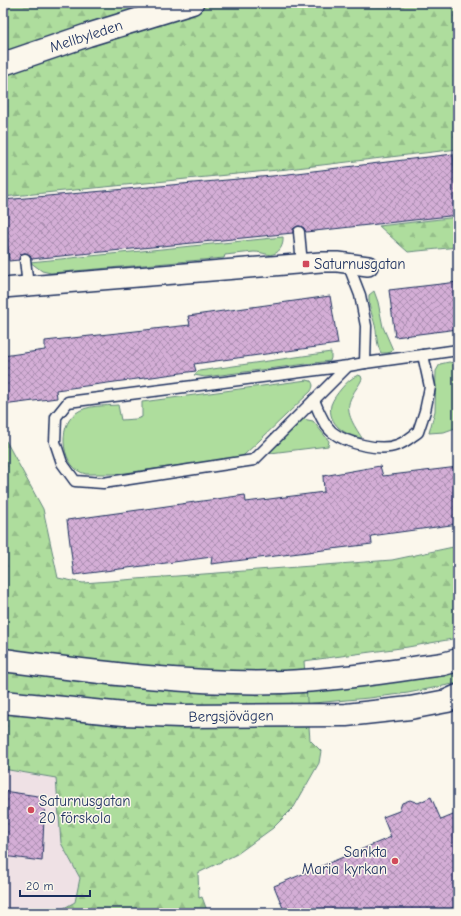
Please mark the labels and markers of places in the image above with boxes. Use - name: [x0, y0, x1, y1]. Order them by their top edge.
- place label: Saturnusgatan: [314, 255, 406, 273]
- marker: Saturnusgatan: [301, 259, 311, 269]
- place label: Saturnusgatan 20 förskola: [39, 792, 131, 827]
- marker: Saturnusgatan 20 förskola: [26, 805, 36, 815]
- place label: Sankta Maria kyrkan: [302, 843, 387, 878]
- marker: Sankta Maria kyrkan: [390, 856, 400, 866]

